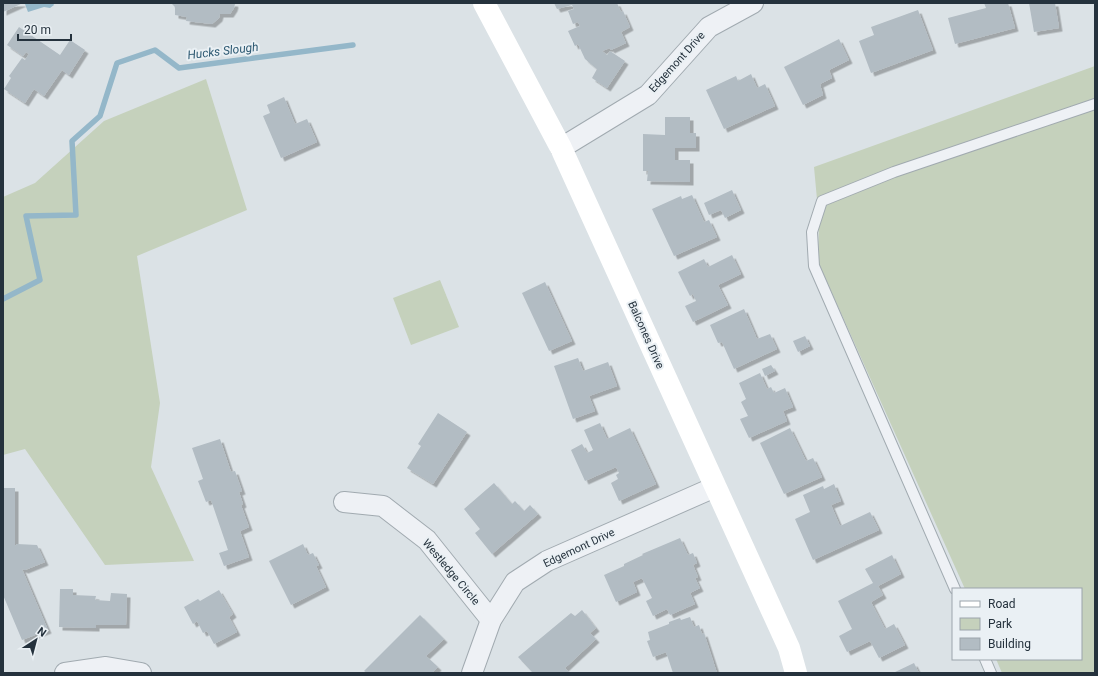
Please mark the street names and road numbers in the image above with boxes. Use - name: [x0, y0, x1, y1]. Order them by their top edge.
- street label: Edgemont Drive: [646, 29, 708, 95]
- street label: Balcones Drive: [625, 299, 667, 371]
- street label: Edgemont Drive: [541, 526, 617, 570]
- street label: Westledge Circle: [420, 536, 482, 608]

